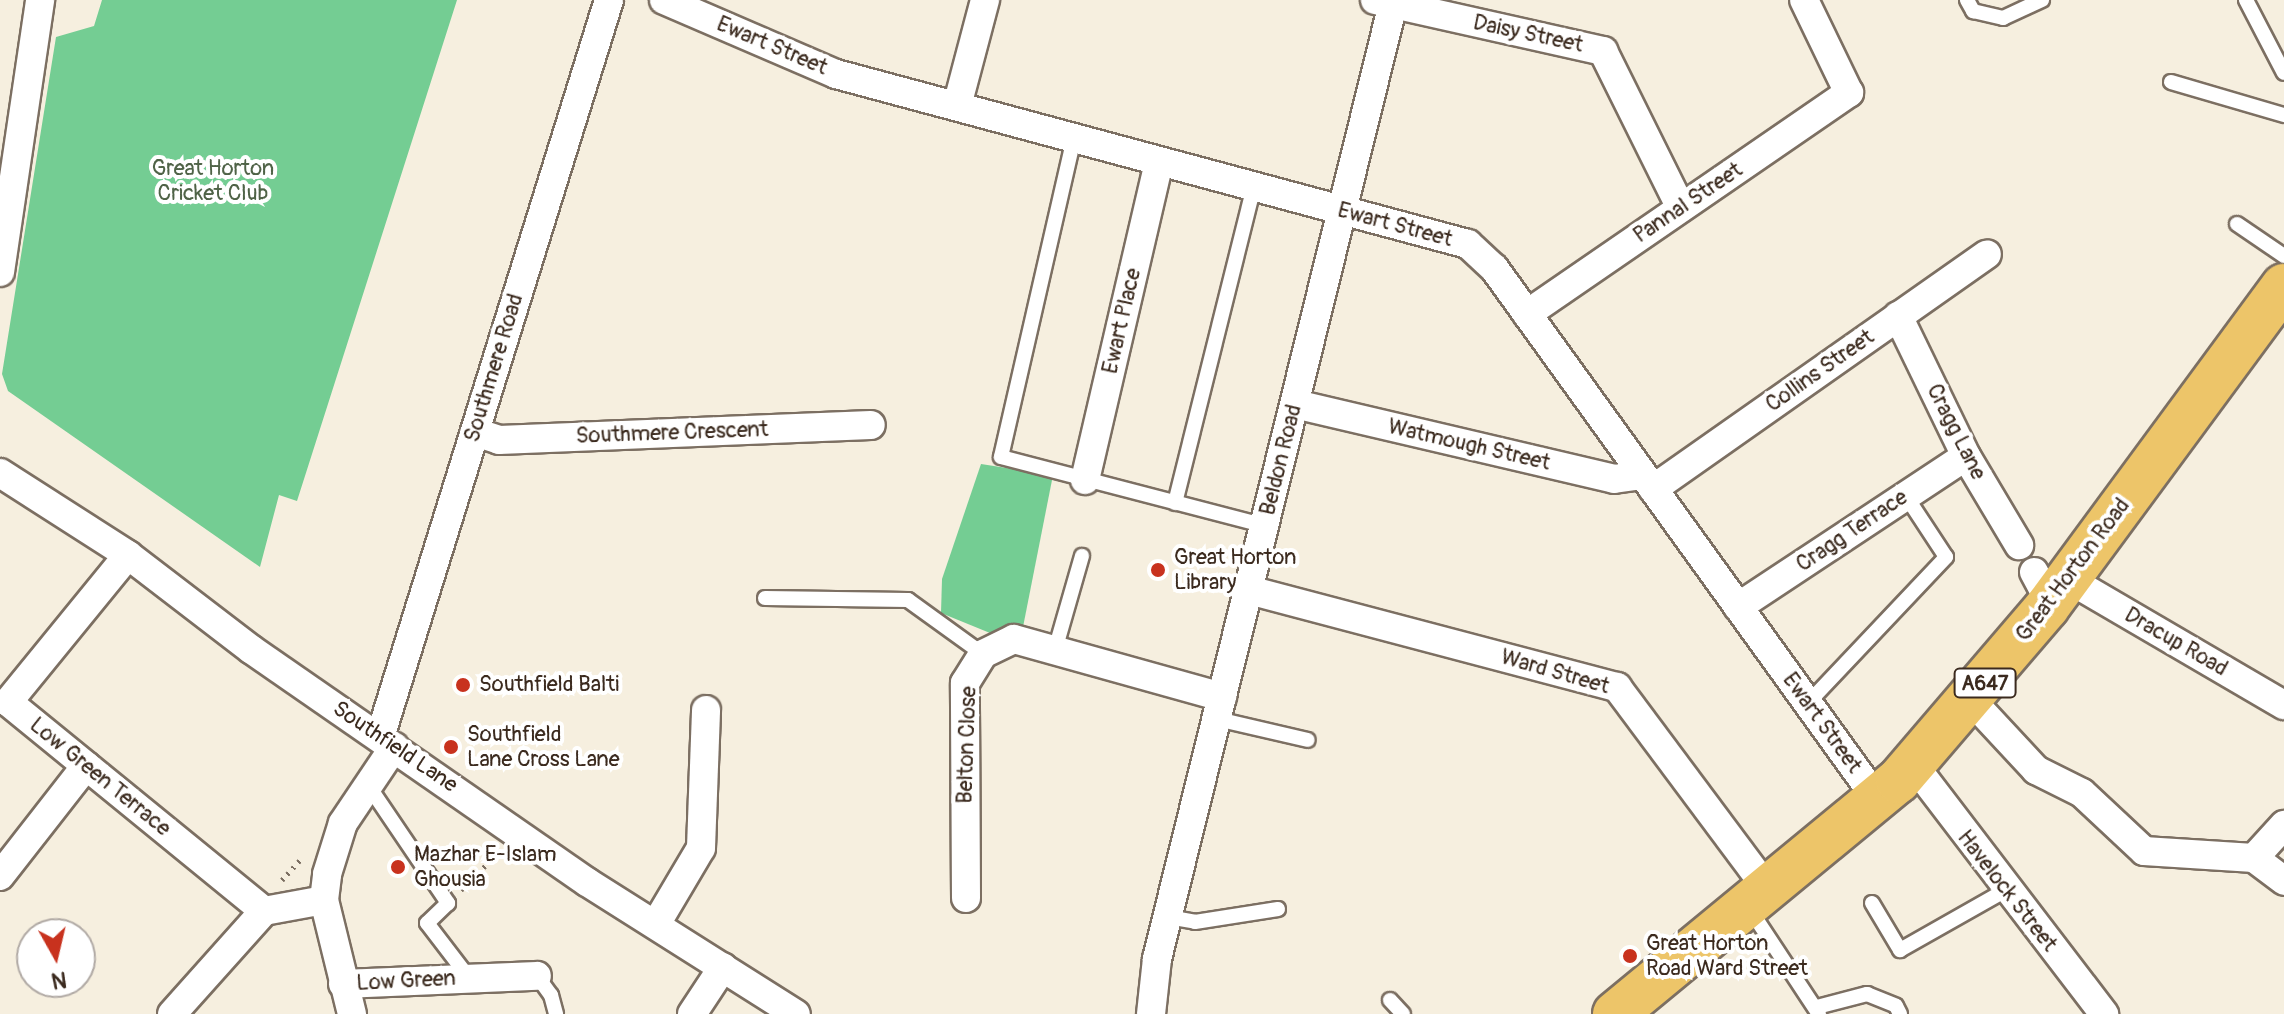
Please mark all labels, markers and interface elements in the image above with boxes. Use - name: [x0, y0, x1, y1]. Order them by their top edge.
- street label: Daisy Street: [1471, 9, 1585, 59]
- street label: Ewart Street: [713, 11, 831, 81]
- park label: Great Horton Cricket Club: [152, 155, 274, 206]
- street label: Pannal Street: [1629, 157, 1747, 249]
- street label: Ewart Street: [1335, 197, 1455, 253]
- street label: Ewart Place: [1097, 266, 1147, 376]
- street label: Southmere Road: [459, 291, 529, 445]
- street label: Collins Street: [1761, 324, 1879, 418]
- street label: Cragg Lane: [1921, 380, 1991, 484]
- street label: Beldon Road: [1254, 402, 1308, 518]
- street label: Watmough Street: [1385, 414, 1553, 476]
- street label: Southmere Crescent: [575, 416, 769, 450]
- street label: Cragg Terrace: [1791, 484, 1913, 578]
- street label: Great Horton Road: [2010, 493, 2136, 647]
- place label: Great Horton Library: [1174, 544, 1297, 596]
- marker: Great Horton Library: [1149, 561, 1167, 579]
- street label: Dracup Road: [2120, 602, 2232, 682]
- street label: Ward Street: [1498, 644, 1612, 700]
- road number: A647: [1953, 667, 2017, 699]
- street label: Ewart Street: [1777, 668, 1867, 778]
- place label: Southfield Balti: [479, 672, 619, 698]
- marker: Southfield Balti: [454, 676, 472, 694]
- street label: Belton Close: [952, 686, 982, 804]
- street label: Southfield Lane: [328, 696, 462, 798]
- street label: Low Green Terrace: [24, 712, 176, 842]
- place label: Southfield Lane Cross Lane: [467, 721, 620, 772]
- marker: Southfield Lane Cross Lane: [442, 738, 460, 756]
- street label: Havelock Street: [1951, 825, 2063, 957]
- place label: Mazhar E-Islam Ghousia: [414, 841, 557, 892]
- marker: Mazhar E-Islam Ghousia: [389, 858, 407, 876]
- north arrow: [16, 918, 96, 998]
- place label: Great Horton Road Ward Street: [1646, 930, 1808, 982]
- marker: Great Horton Road Ward Street: [1621, 947, 1639, 965]
- text: N: [50, 965, 68, 995]
- street label: Low Green: [356, 965, 456, 997]

